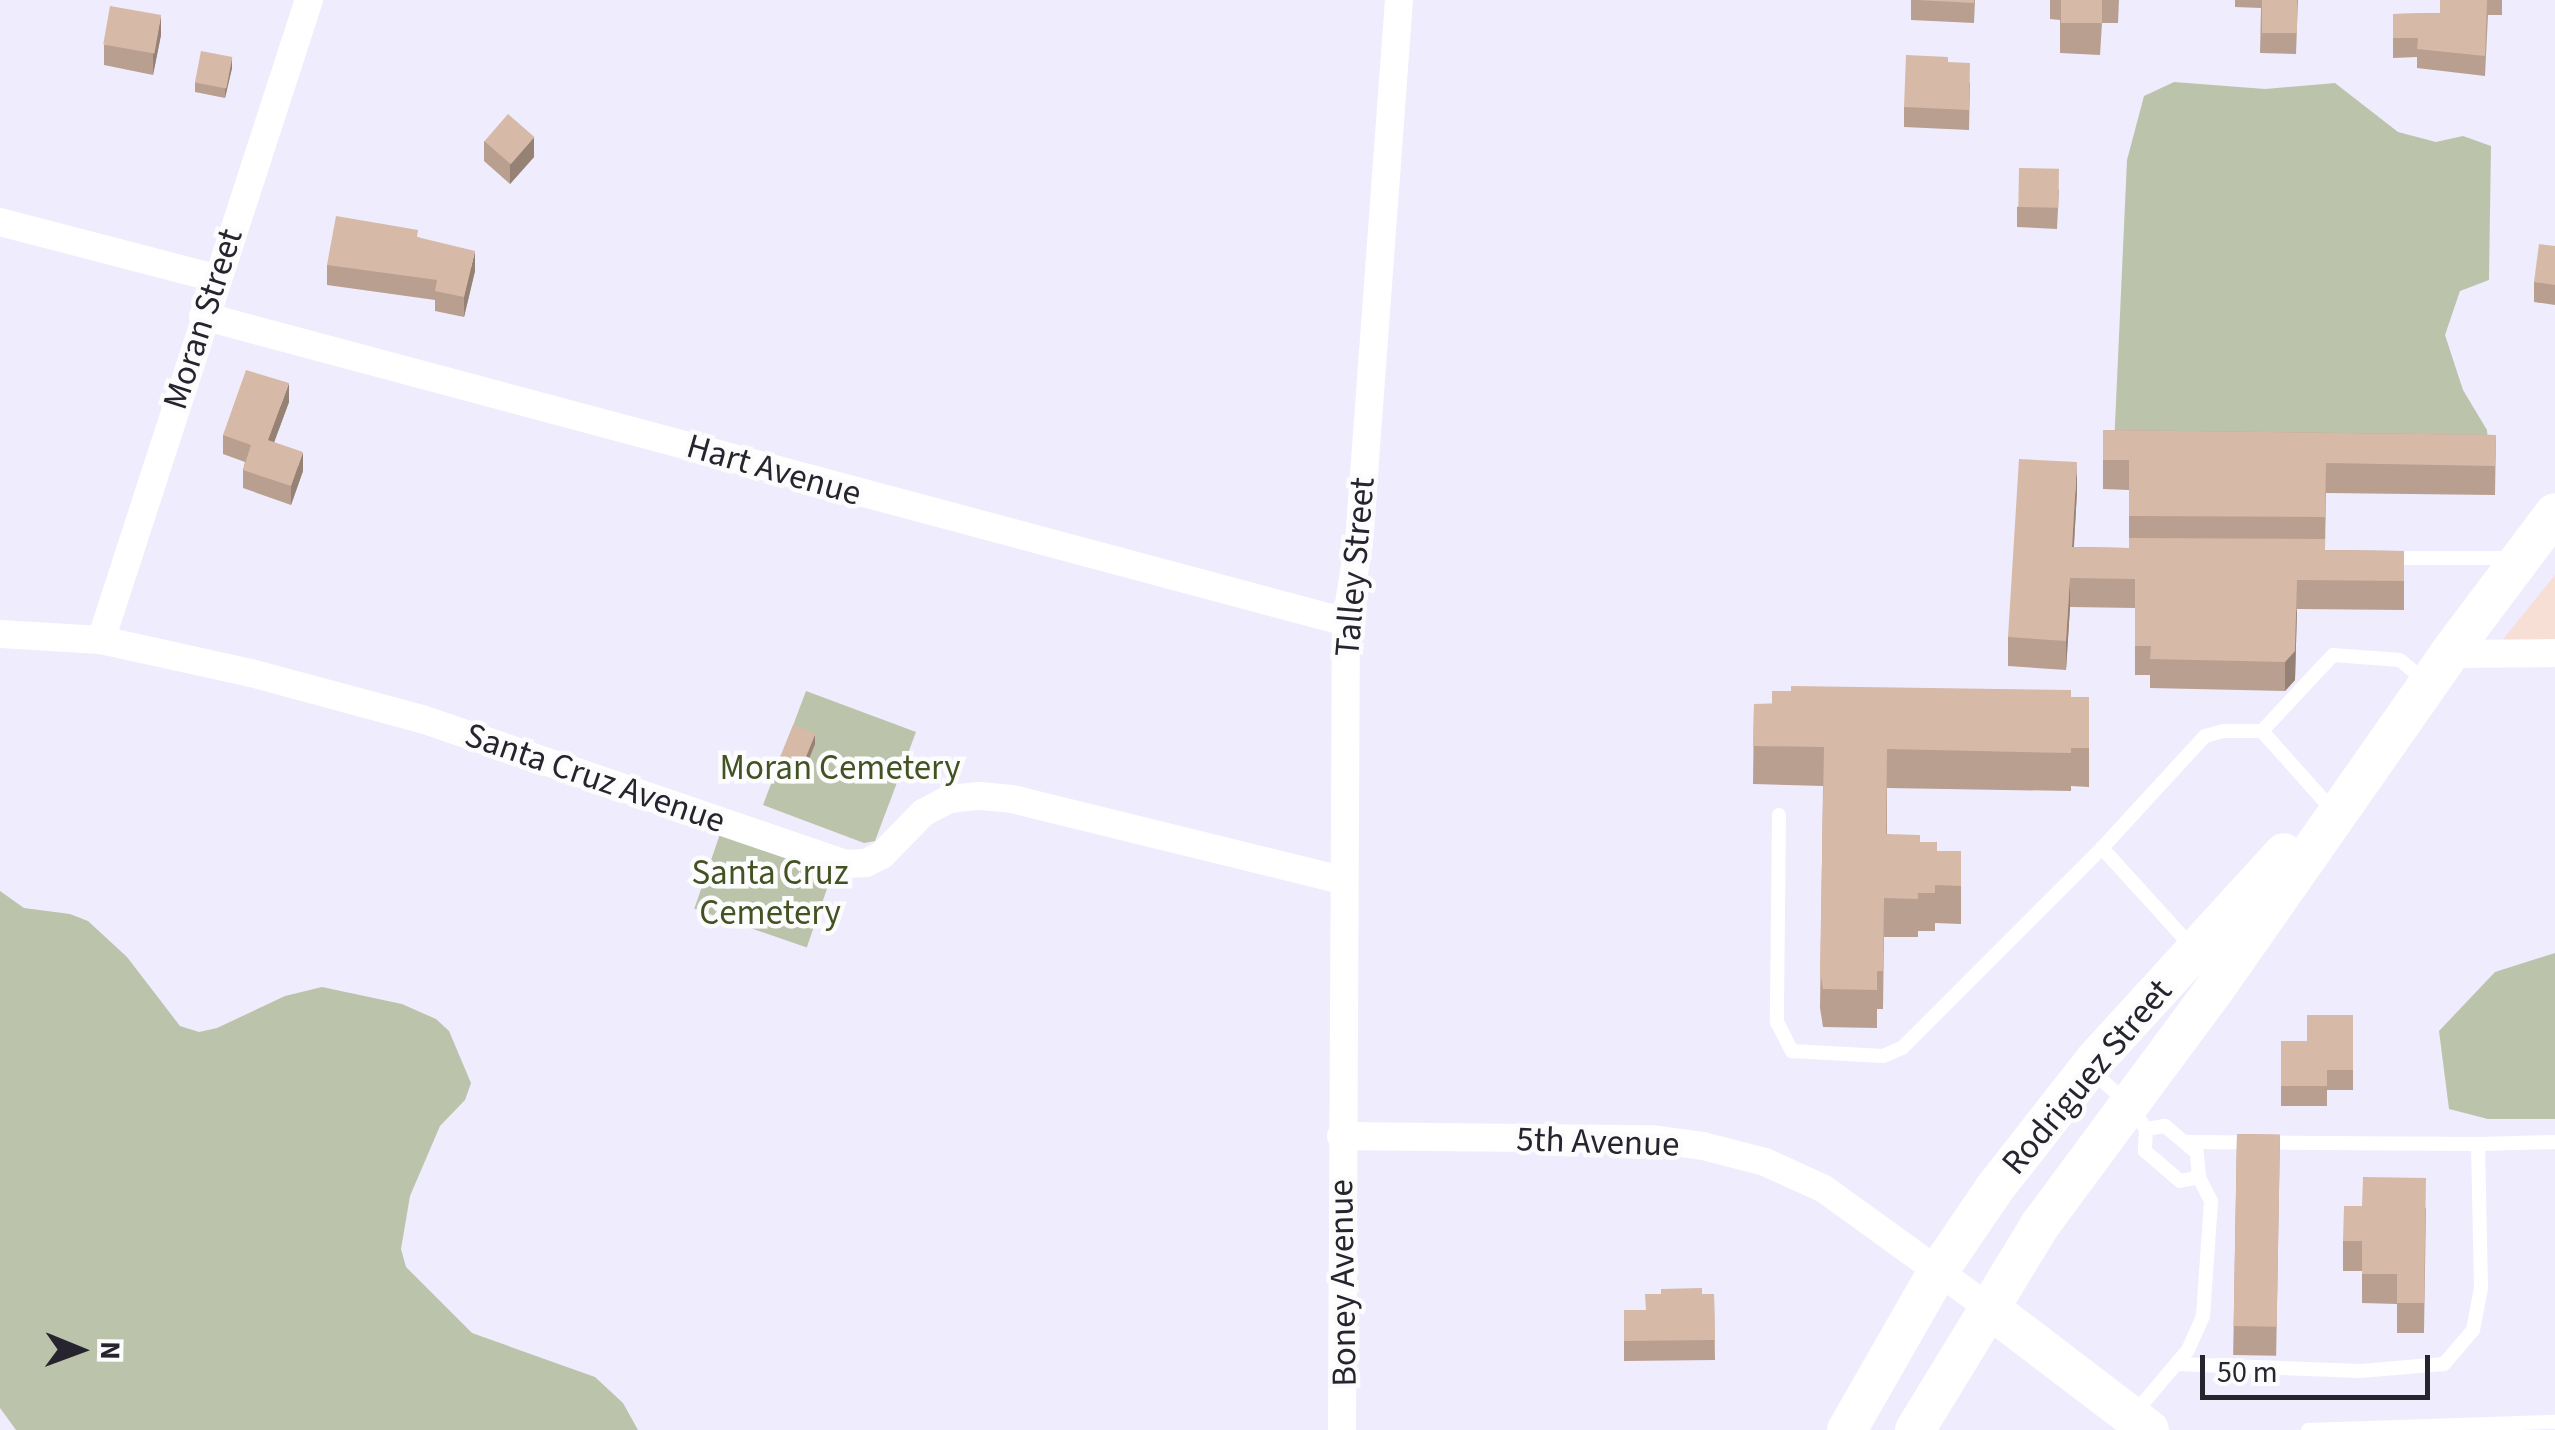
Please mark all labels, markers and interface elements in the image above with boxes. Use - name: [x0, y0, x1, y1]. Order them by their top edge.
- street label: Moran Street: [154, 223, 252, 415]
- street label: Hart Avenue: [682, 425, 866, 515]
- street label: Talley Street: [1326, 475, 1384, 659]
- street label: Santa Cruz Avenue: [460, 714, 730, 842]
- park label: Moran Cemetery: [720, 747, 960, 789]
- park label: Santa Cruz Cemetery: [691, 852, 849, 934]
- street label: Rodriguez Street: [1993, 971, 2181, 1183]
- street label: 5th Avenue: [1516, 1118, 1680, 1166]
- street label: Boney Avenue: [1320, 1179, 1366, 1387]
- north arrow: [30, 1300, 130, 1400]
- scale bar: [2205, 1335, 2435, 1397]
- text: N: [90, 1341, 130, 1360]
- text: 50 m: [2217, 1351, 2278, 1394]

